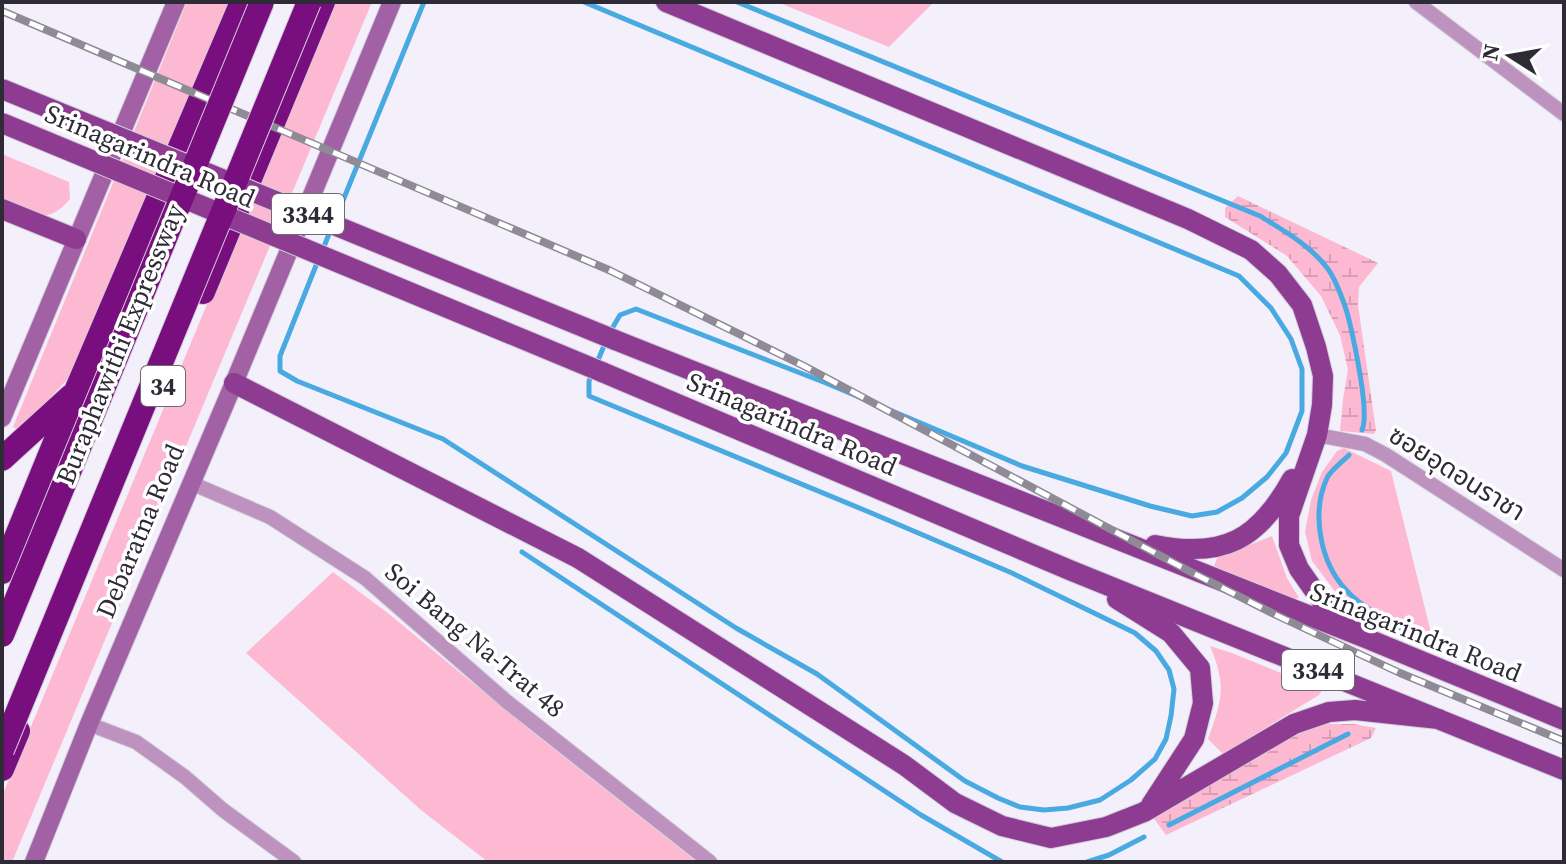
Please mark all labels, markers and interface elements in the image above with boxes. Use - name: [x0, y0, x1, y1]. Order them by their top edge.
- north arrow: [1470, 16, 1550, 96]
- text: N: [1474, 41, 1507, 63]
- street label: Srinagarindra Road: [39, 95, 261, 217]
- road number: 3344: [272, 194, 344, 234]
- street label: Buraphawithi Expressway: [47, 198, 193, 490]
- street label: Srinagarindra Road: [681, 363, 903, 485]
- road number: 34: [141, 366, 185, 406]
- street label: ซอยอุดอนราชา: [1382, 417, 1532, 529]
- street label: Debaratna Road: [87, 438, 193, 624]
- street label: Soi Bang Na-Trat 48: [378, 554, 572, 726]
- street label: Srinagarindra Road: [1305, 573, 1527, 691]
- road number: 3344: [1282, 650, 1354, 690]

